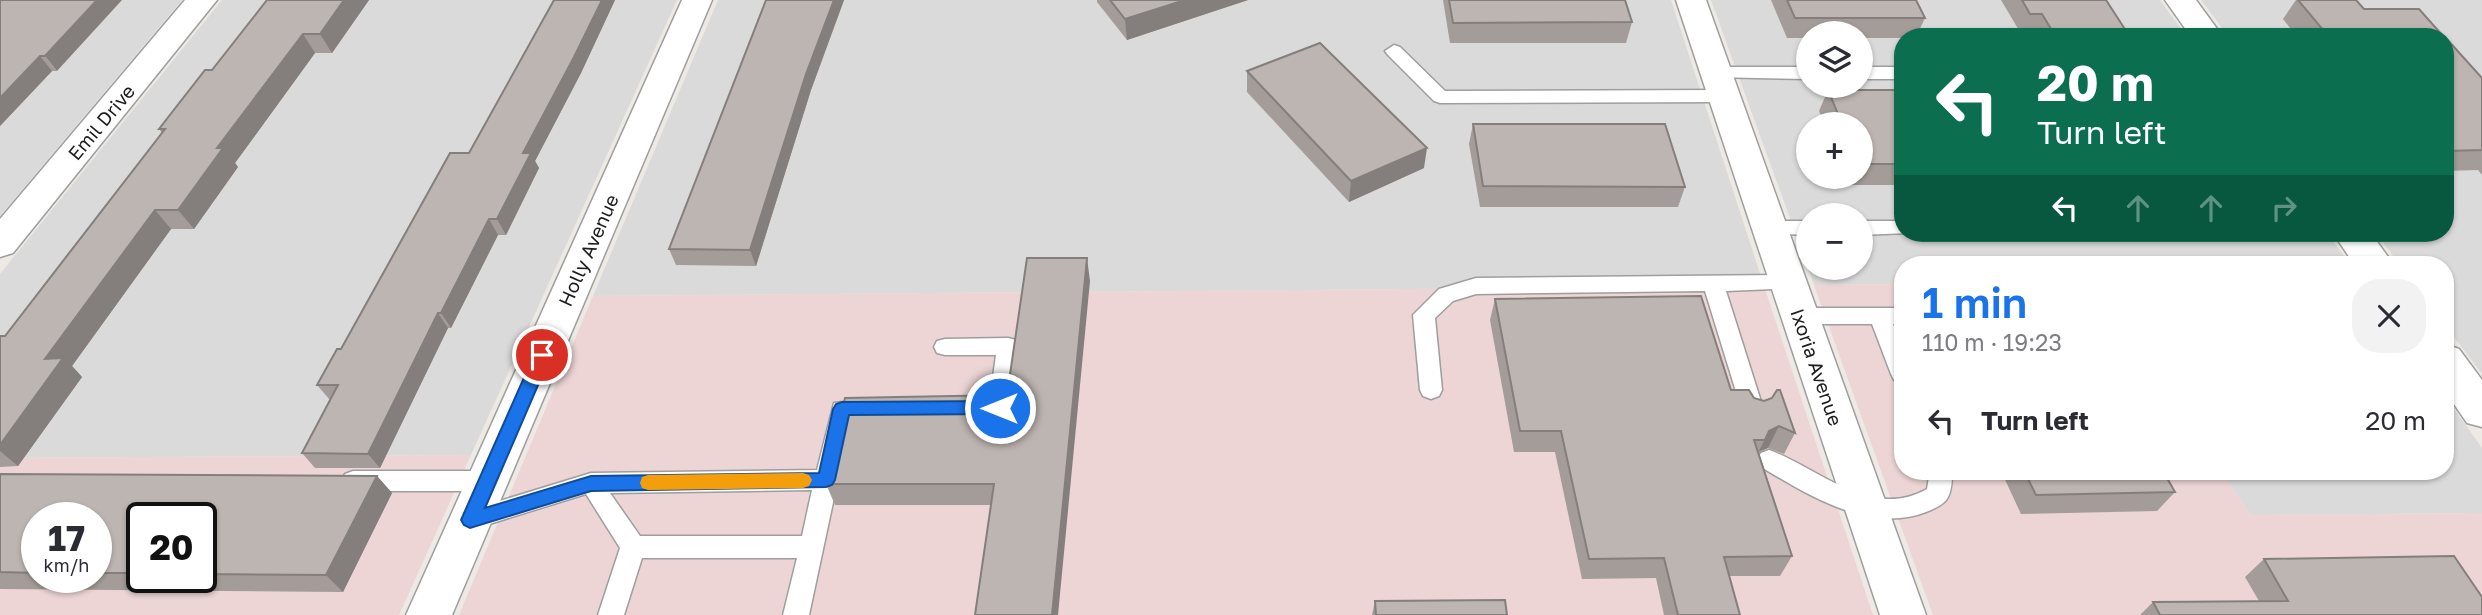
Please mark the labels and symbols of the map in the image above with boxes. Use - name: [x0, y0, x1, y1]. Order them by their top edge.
- street label: Emil Drive: [63, 80, 139, 164]
- street label: Holly Avenue: [553, 190, 623, 310]
- street label: Ixoria Avenue: [1786, 305, 1848, 429]
- pin: [512, 325, 572, 385]
- position arrow: [963, 371, 1037, 445]
- speed limit sign: 20: [126, 502, 217, 593]

